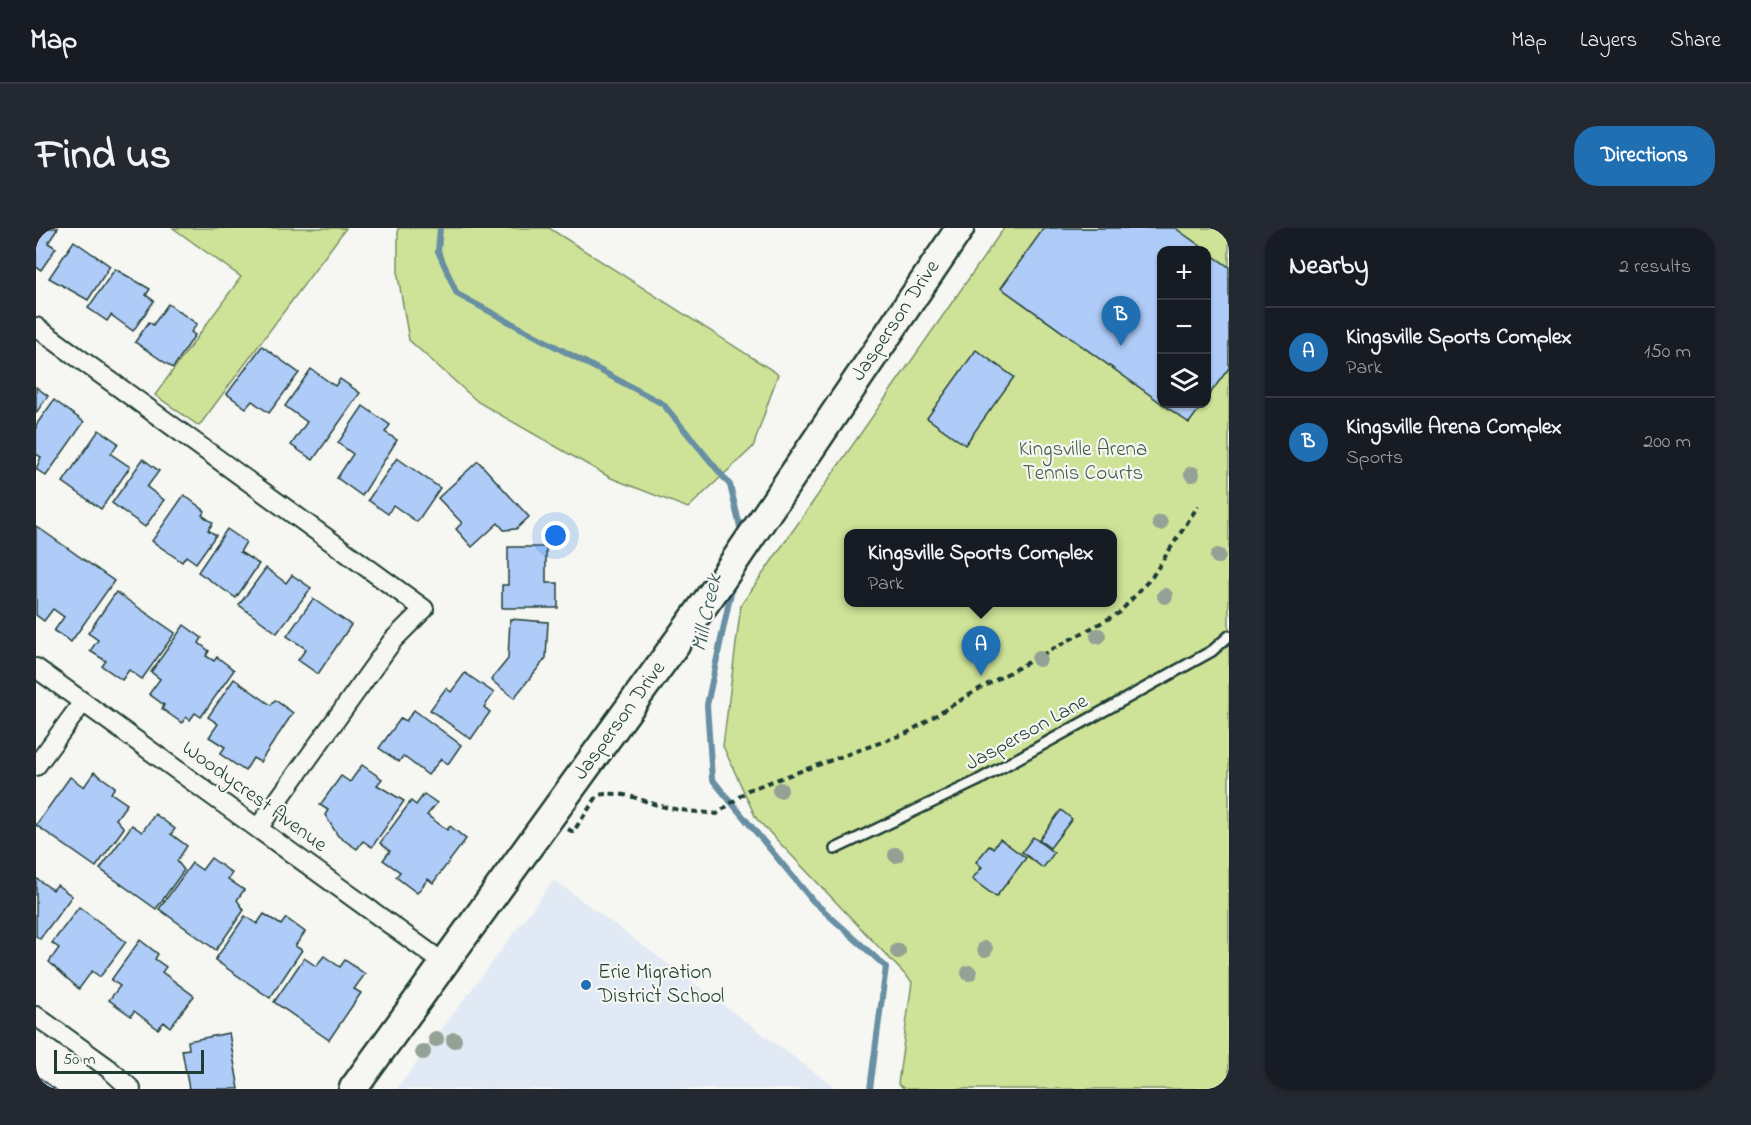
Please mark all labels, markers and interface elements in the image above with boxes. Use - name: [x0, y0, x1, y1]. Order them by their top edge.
- text: Map: [30, 21, 77, 62]
- text: Map: [1511, 26, 1547, 56]
- text: Layers: [1580, 26, 1637, 56]
- text: Share: [1670, 26, 1721, 56]
- text: Find us: [36, 126, 171, 187]
- button: Directions: [1574, 126, 1715, 186]
- map controls: [1157, 246, 1211, 408]
- button: +: [1157, 246, 1211, 300]
- text: Nearby: [1289, 248, 1368, 286]
- text: 2 results: [1619, 253, 1691, 282]
- street label: Jasperson Drive: [844, 254, 948, 388]
- pin: B: [1102, 296, 1140, 346]
- button: −: [1157, 300, 1211, 354]
- text: Kingsville Sports Complex: [1346, 322, 1572, 354]
- text: A: [1302, 338, 1315, 367]
- text: 150 m: [1644, 338, 1691, 367]
- button: layers: [1157, 354, 1211, 408]
- text: Park: [1346, 354, 1382, 383]
- text: Kingsville Arena Complex: [1346, 412, 1562, 444]
- text: B: [1302, 428, 1315, 457]
- text: 200 m: [1643, 428, 1691, 457]
- park label: Kingsville Arena Tennis Courts: [1019, 435, 1147, 489]
- text: Sports: [1346, 444, 1403, 473]
- your location: [541, 521, 570, 550]
- popup: [844, 529, 1117, 607]
- text: Kingsville Sports Complex: [868, 538, 1093, 570]
- water label: Mill Creek: [684, 570, 732, 655]
- text: Park: [868, 570, 904, 599]
- pin: A: [962, 626, 1000, 676]
- street label: Jasperson Drive: [567, 655, 674, 787]
- street label: Jasperson Lane: [960, 687, 1094, 779]
- street label: Woodycrest Avenue: [174, 734, 333, 862]
- place label: Erie Migration District School: [597, 958, 724, 1012]
- marker: Erie Migration District School: [579, 978, 593, 992]
- scale bar: [54, 1047, 204, 1074]
- text: 50 m: [63, 1048, 95, 1072]

